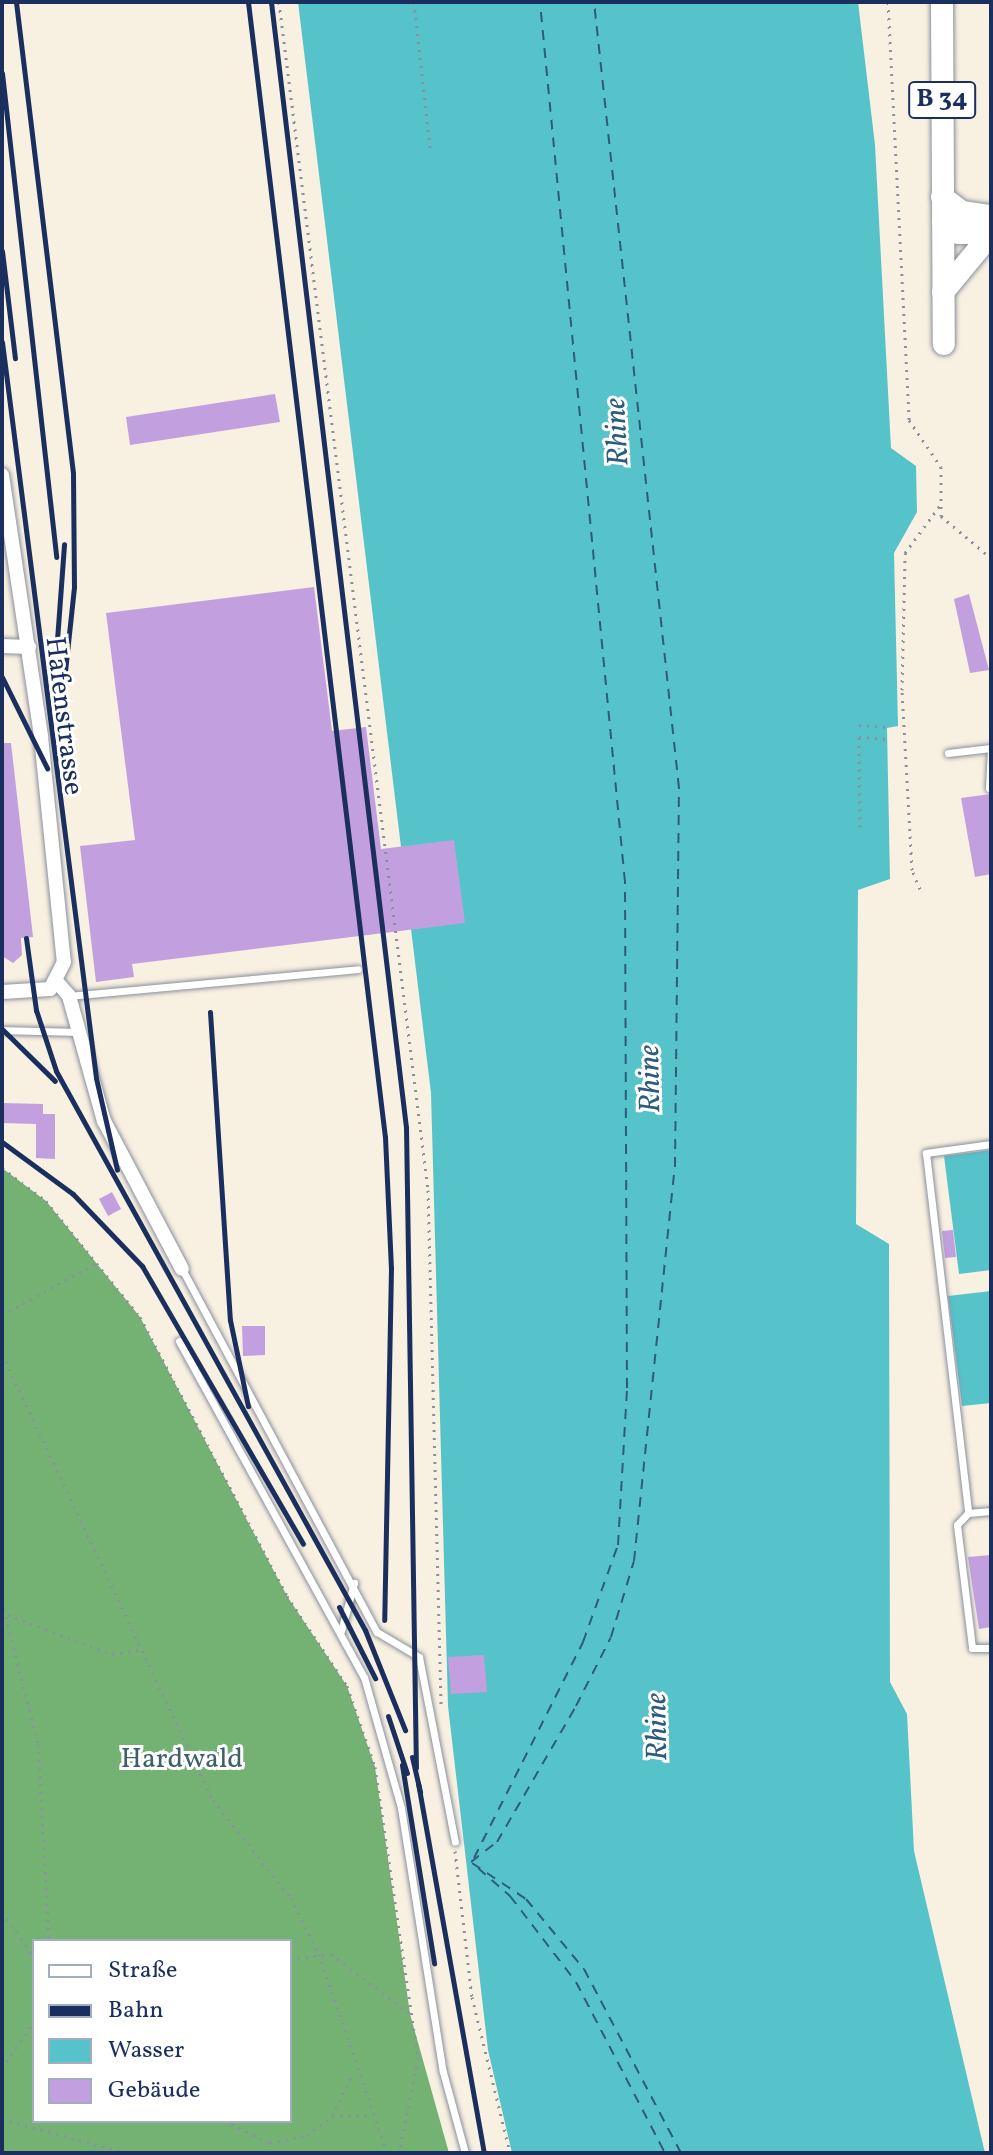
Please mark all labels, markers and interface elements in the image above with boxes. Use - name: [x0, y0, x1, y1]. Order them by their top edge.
- road number: B 34: [908, 78, 976, 122]
- water label: Rhine: [598, 397, 638, 467]
- street label: Hafenstrasse: [37, 635, 89, 797]
- water label: Rhine: [632, 1045, 670, 1113]
- water label: Rhine: [639, 1693, 677, 1761]
- park label: Hardwald: [121, 1743, 243, 1777]
- legend: [32, 1939, 292, 2123]
- text: Straße: [108, 1954, 177, 1988]
- text: Bahn: [108, 1994, 164, 2028]
- text: Wasser: [108, 2034, 184, 2068]
- text: Gebäude: [108, 2074, 200, 2108]

